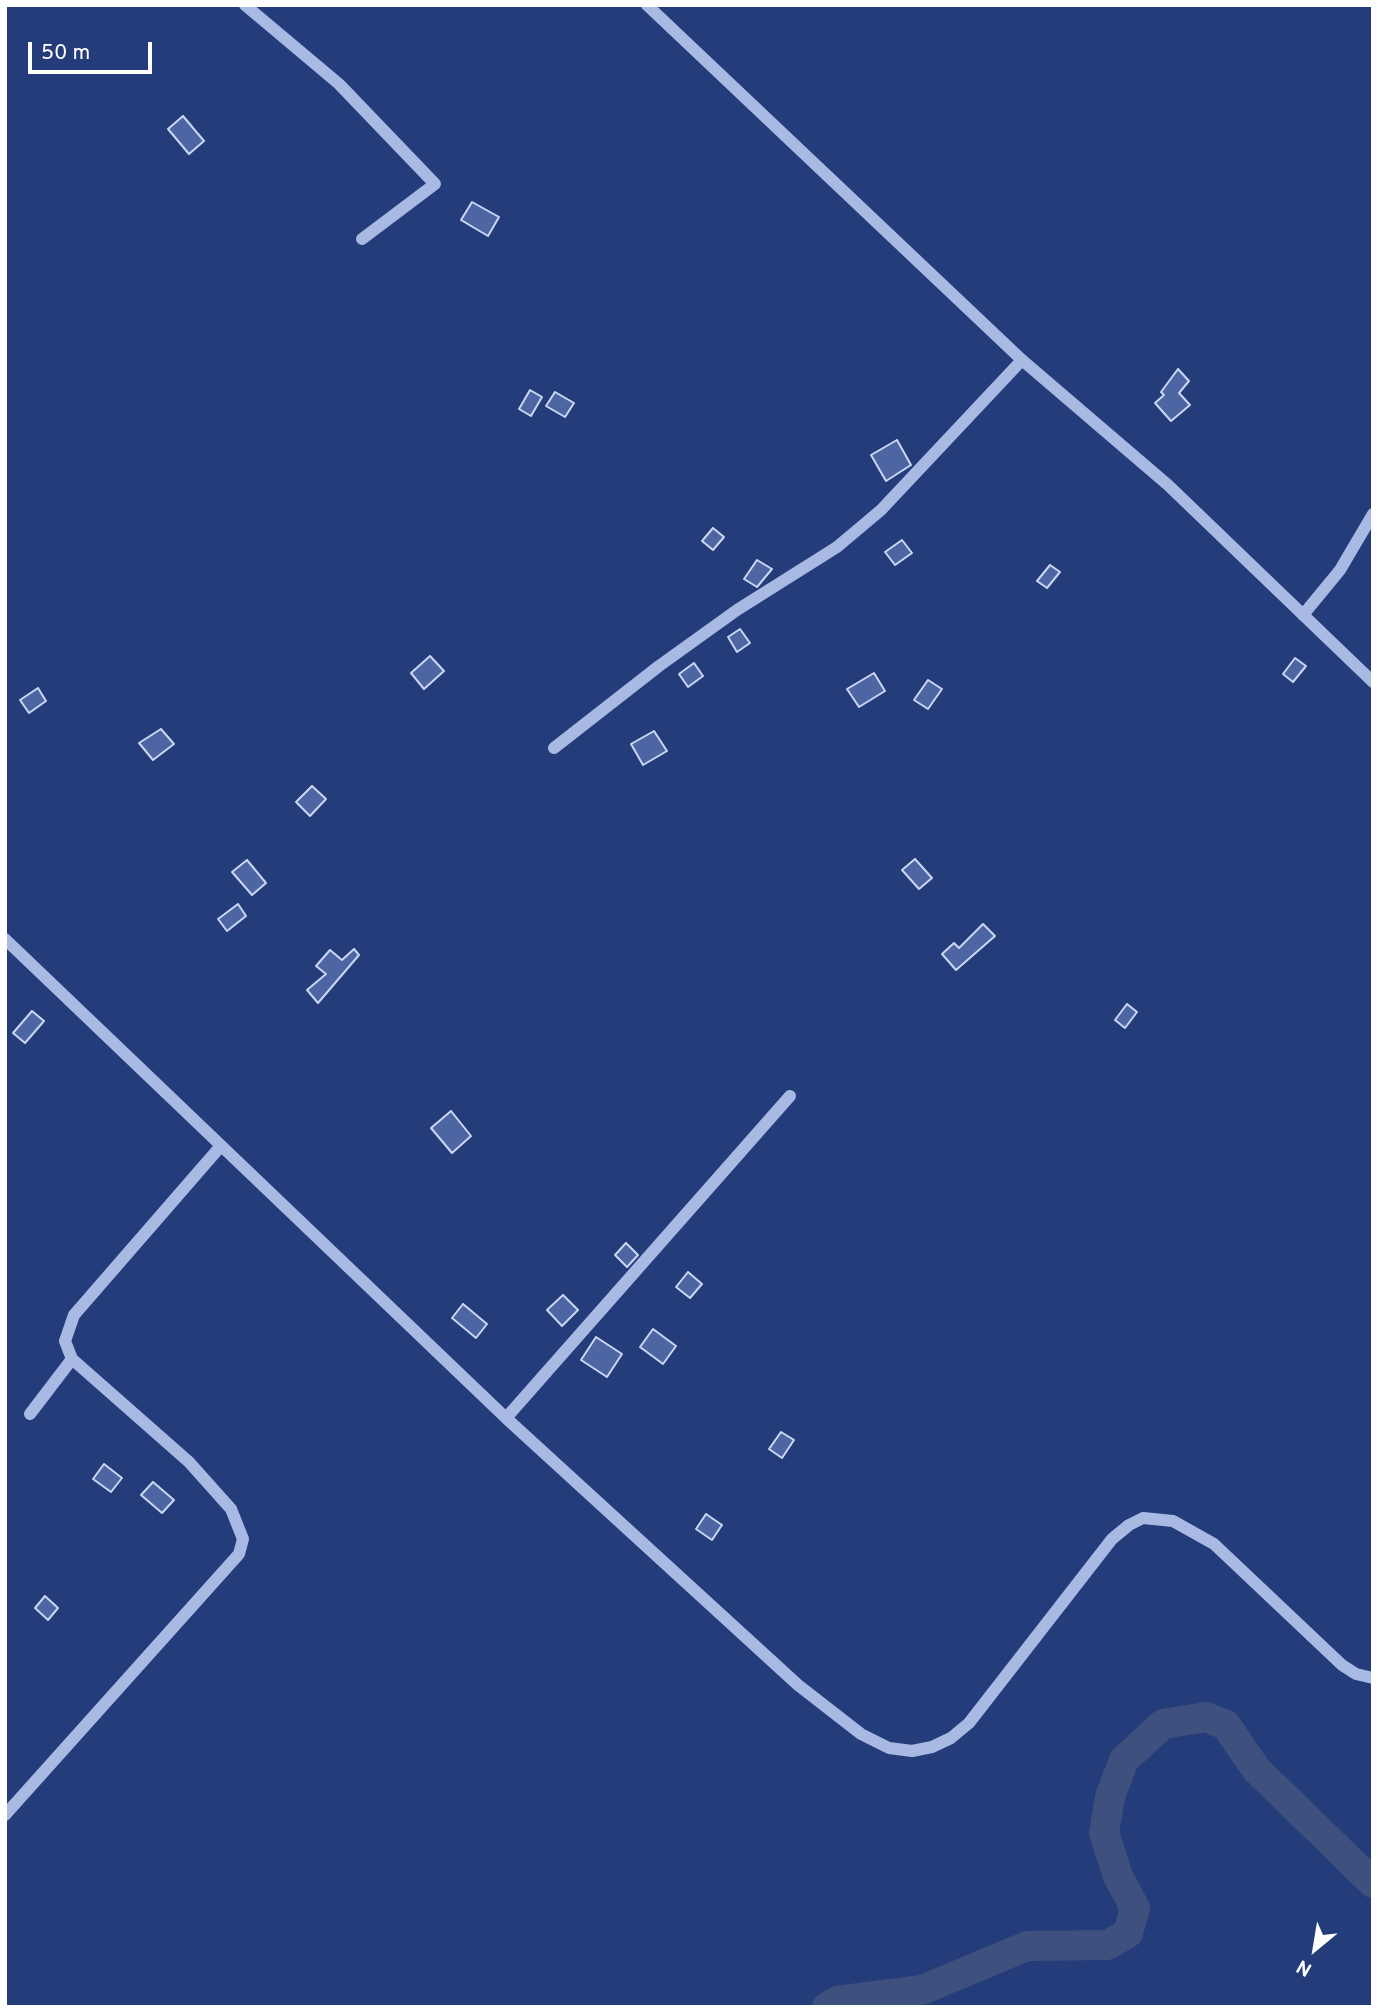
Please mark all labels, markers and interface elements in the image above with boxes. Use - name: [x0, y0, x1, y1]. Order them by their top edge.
- scale bar: [32, 28, 156, 72]
- text: 50 m: [41, 40, 90, 67]
- north arrow: [1280, 1914, 1350, 1984]
- text: N: [1293, 1953, 1316, 1981]

